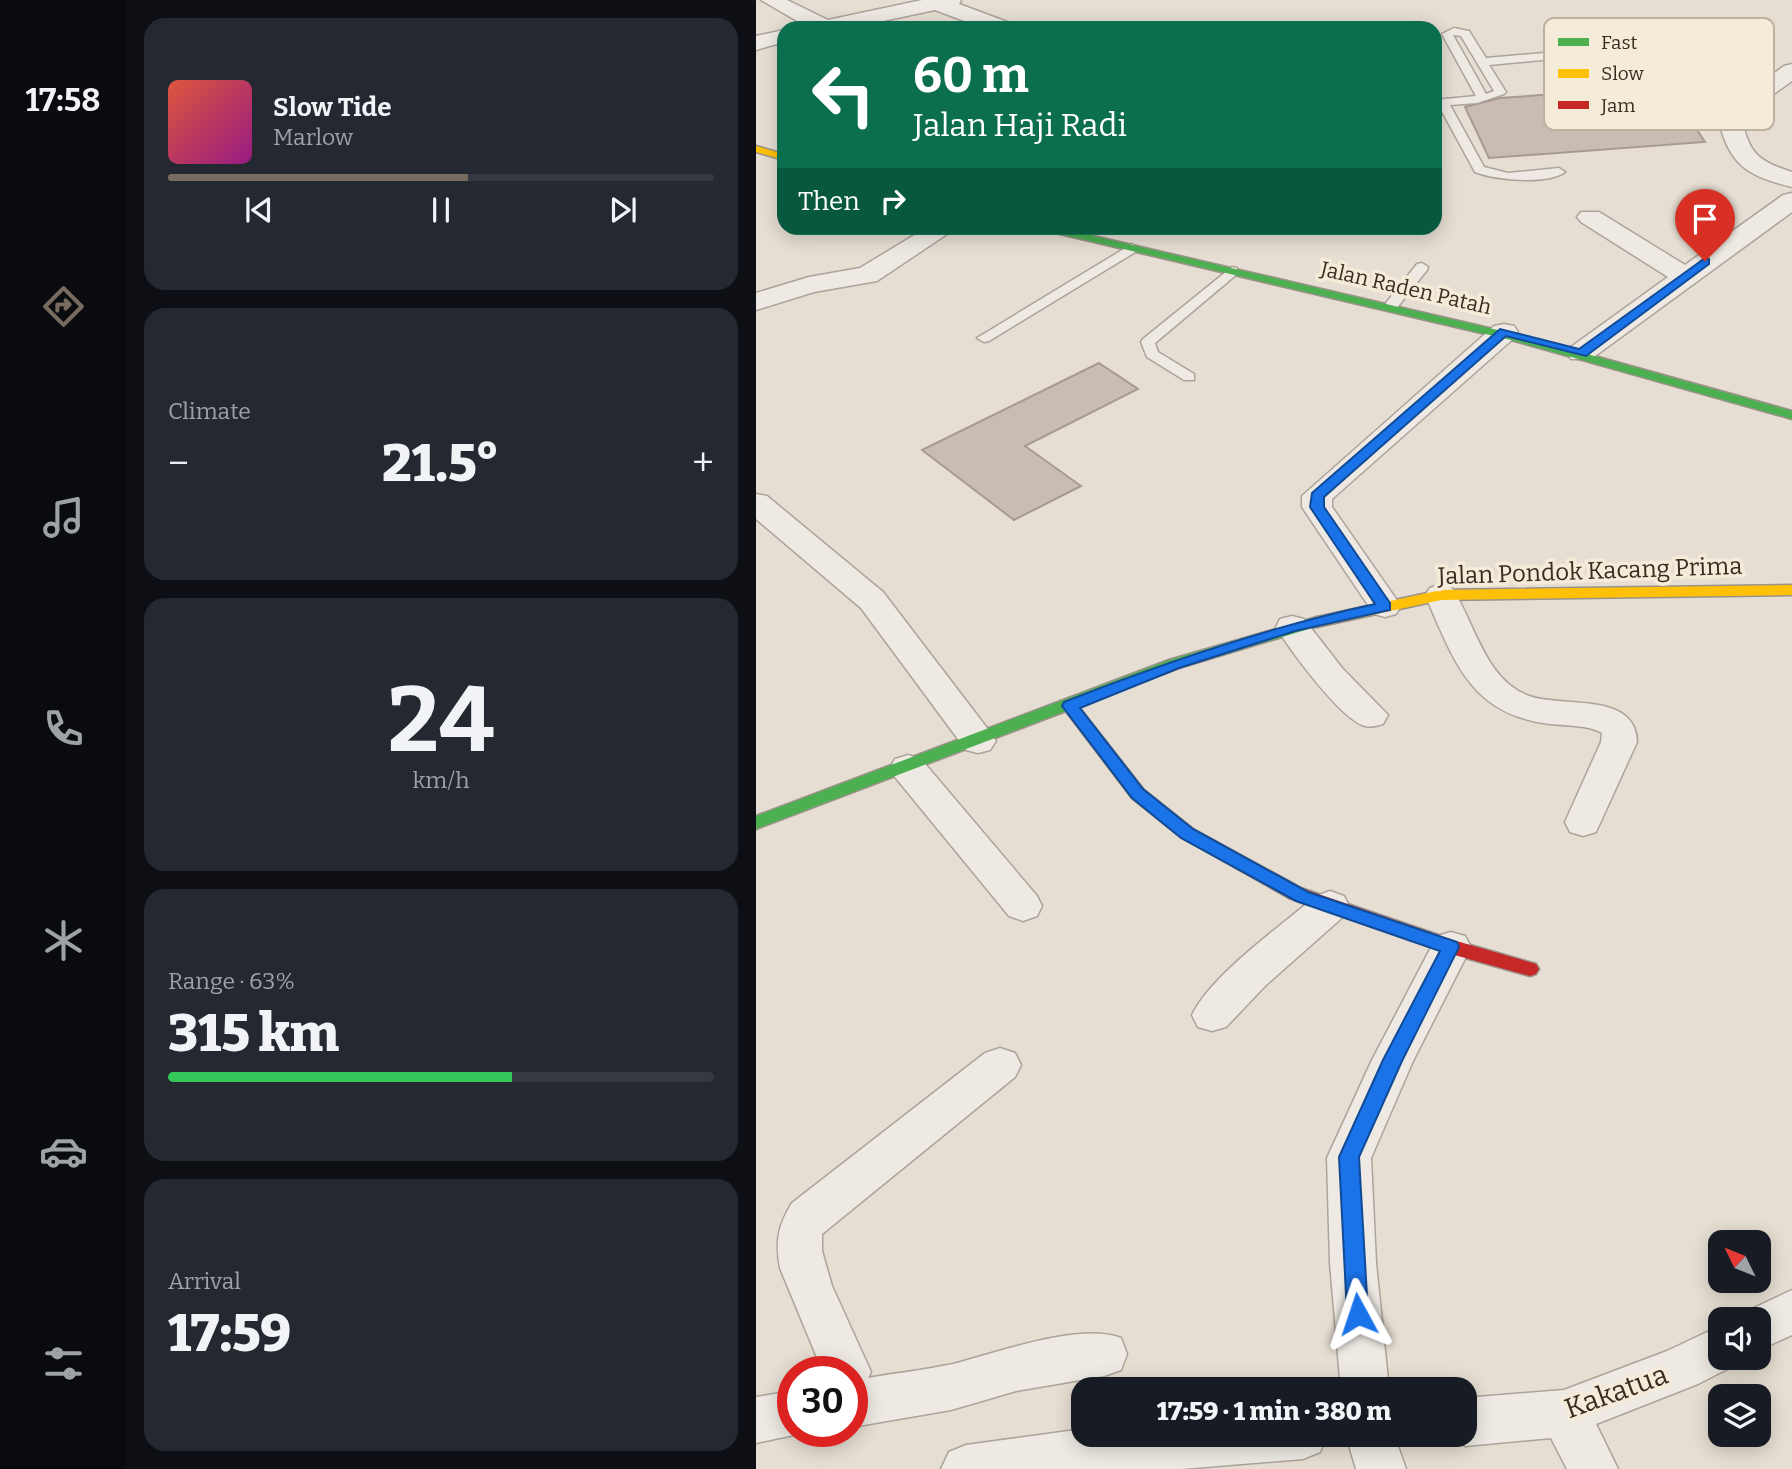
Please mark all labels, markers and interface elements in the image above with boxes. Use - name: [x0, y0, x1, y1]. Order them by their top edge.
- legend: [1544, 18, 1774, 130]
- text: Fast: [1601, 31, 1638, 54]
- text: 60 m: [913, 46, 1029, 105]
- icon: left: [798, 49, 889, 140]
- text: Slow: [1601, 62, 1644, 85]
- text: 17:58: [26, 81, 100, 119]
- text: Slow Tide: [273, 92, 392, 123]
- text: Jam: [1600, 94, 1635, 117]
- text: Jalan Haji Radi: [913, 106, 1127, 144]
- text: Marlow: [273, 123, 353, 151]
- icon: right: [874, 182, 912, 220]
- text: Then: [798, 186, 860, 217]
- pin: [1675, 189, 1735, 261]
- icon: previous: [240, 191, 278, 229]
- icon: pause: [422, 191, 460, 229]
- icon: next: [604, 191, 642, 229]
- icon: arrive: [1686, 200, 1724, 238]
- street label: Jalan Raden Patah: [1317, 255, 1494, 320]
- icon: directions: [39, 282, 88, 331]
- text: Climate: [168, 397, 251, 425]
- text: 21.5°: [382, 432, 499, 495]
- text: −: [168, 440, 189, 486]
- text: +: [692, 440, 714, 486]
- icon: music: [39, 493, 88, 542]
- street label: Jalan Pondok Kacang Prima: [1436, 552, 1743, 590]
- text: 24: [388, 666, 494, 775]
- icon: phone: [39, 704, 88, 753]
- text: km/h: [413, 766, 469, 794]
- icon: climate: [39, 916, 88, 965]
- text: Range · 63%: [168, 967, 295, 995]
- text: 315 km: [168, 1002, 339, 1065]
- icon: car: [39, 1127, 88, 1176]
- north arrow: [1708, 1230, 1771, 1293]
- map controls: [1708, 1230, 1771, 1447]
- text: Arrival: [168, 1267, 241, 1295]
- position arrow: [1321, 1277, 1395, 1351]
- text: 17:59: [168, 1302, 291, 1365]
- button: sound: [1708, 1307, 1771, 1370]
- icon: filters: [39, 1339, 88, 1388]
- speed limit sign: 30: [777, 1356, 868, 1447]
- street label: Kakatua: [1560, 1358, 1672, 1425]
- button: layers: [1708, 1384, 1771, 1447]
- text: 17:59 · 1 min · 380 m: [1157, 1396, 1391, 1427]

